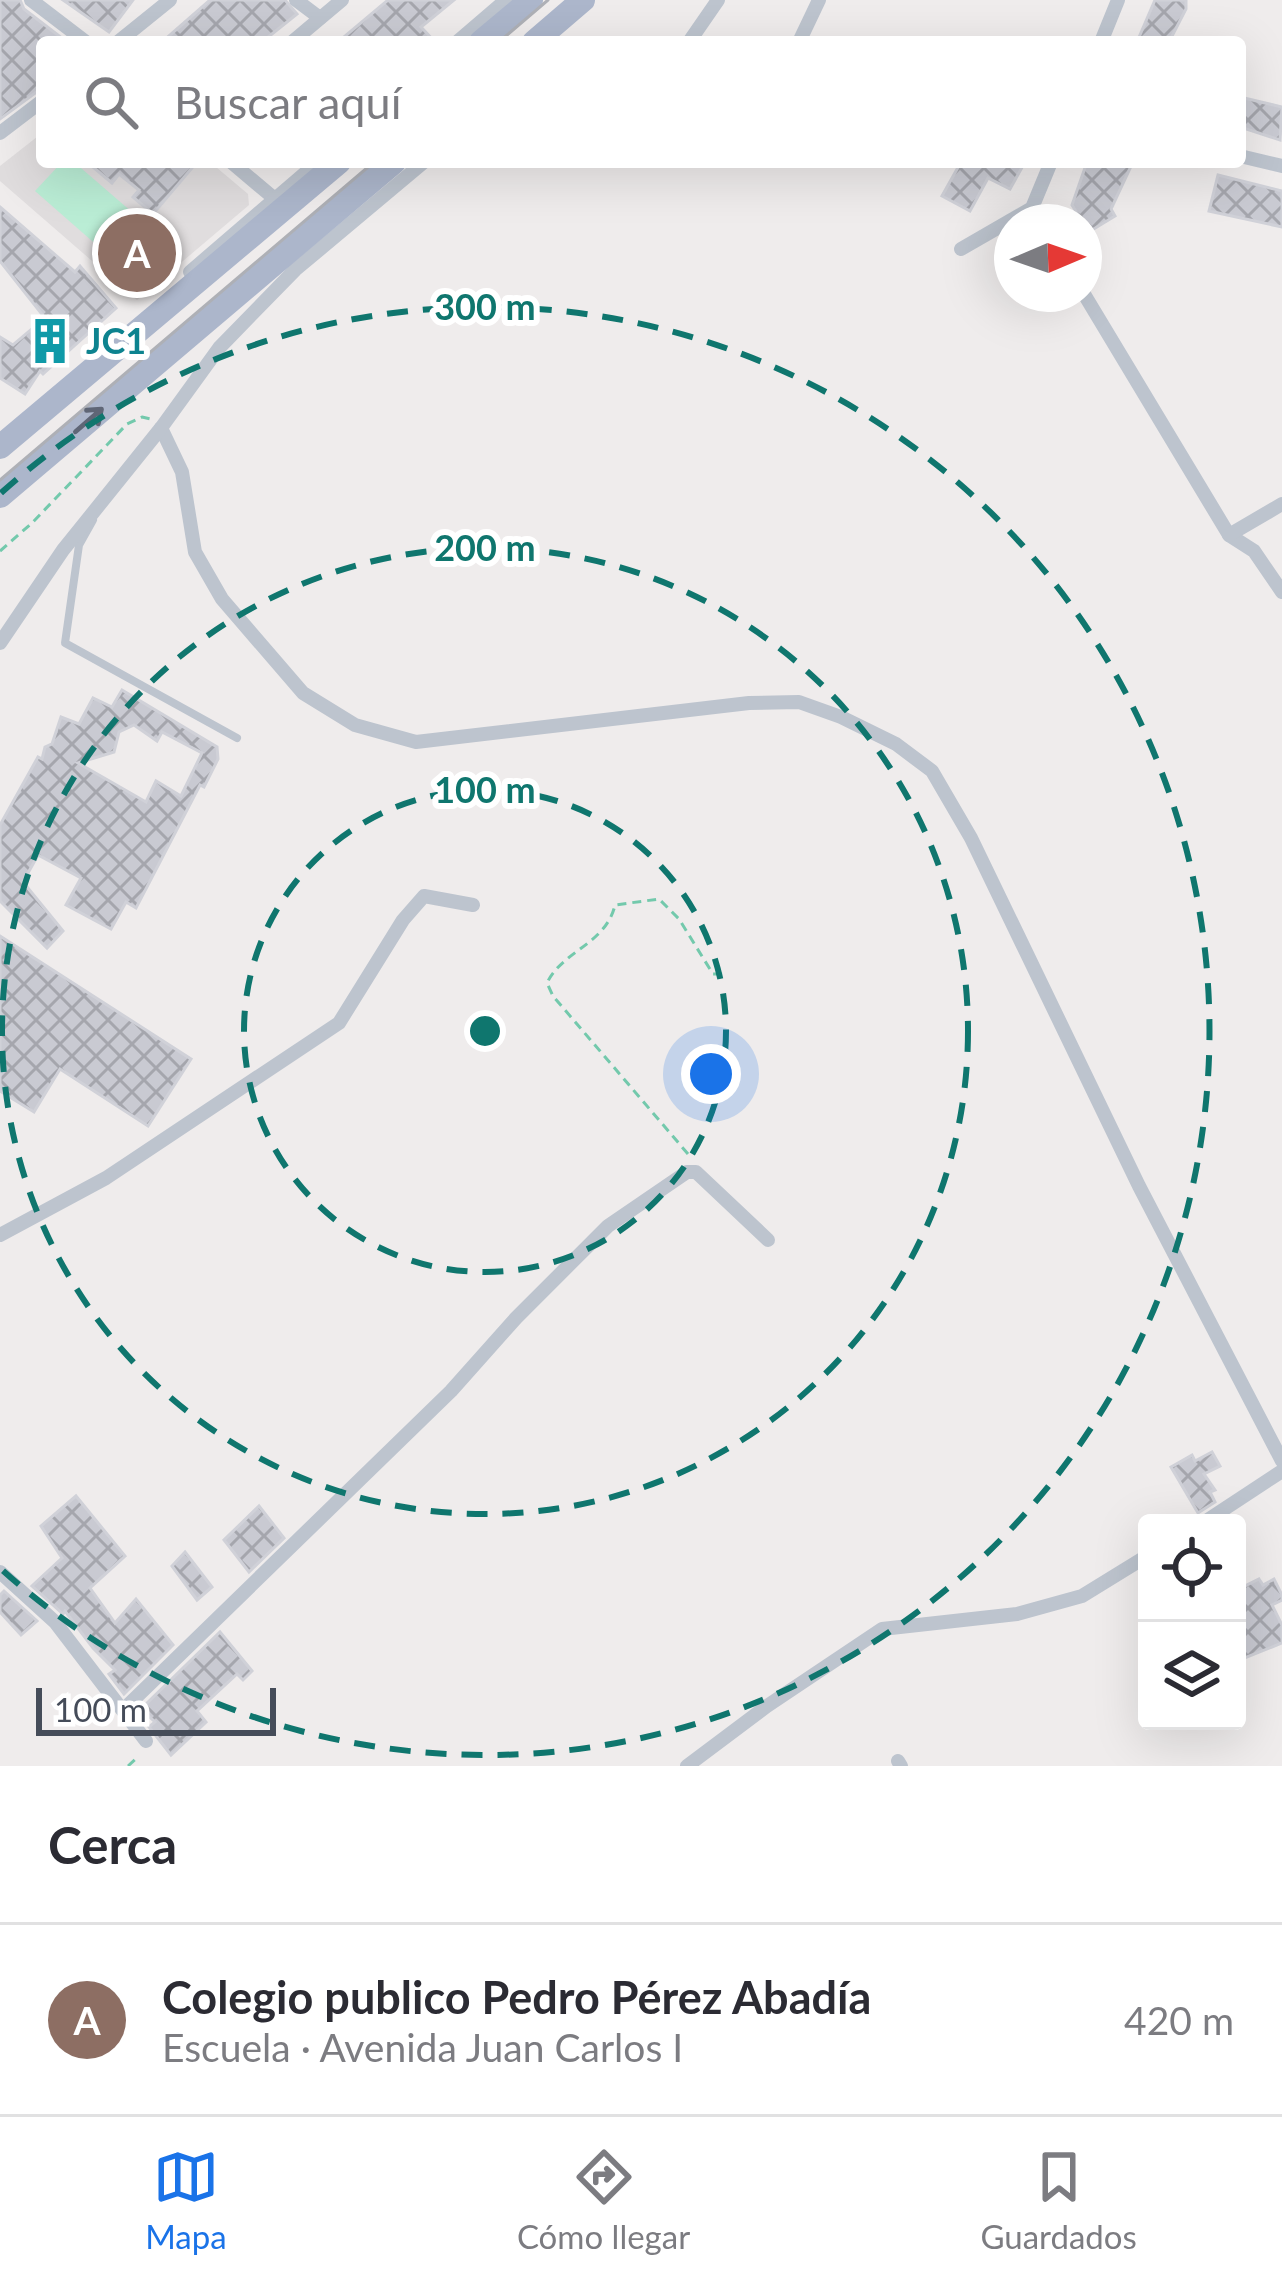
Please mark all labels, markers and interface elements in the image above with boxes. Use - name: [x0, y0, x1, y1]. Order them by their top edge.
- search box: [36, 36, 1246, 168]
- icon: search: [78, 69, 144, 135]
- text: Buscar aquí: [174, 75, 401, 129]
- north arrow: [994, 204, 1102, 312]
- pin: A: [98, 208, 176, 298]
- text: 300 m: [434, 284, 536, 328]
- building icon: JC1: [25, 316, 75, 366]
- place label: JC1: [86, 318, 146, 362]
- one-way arrow: [73, 407, 104, 435]
- text: 200 m: [434, 525, 536, 569]
- text: 100 m: [434, 767, 536, 811]
- centre of rings: [464, 1010, 506, 1052]
- your location: [681, 1044, 741, 1104]
- map controls: [1138, 1514, 1246, 1730]
- button: locate: [1138, 1514, 1246, 1622]
- button: layers: [1138, 1622, 1246, 1730]
- scale bar: [36, 1682, 276, 1735]
- text: 100 m: [54, 1689, 147, 1729]
- text: Cerca: [48, 1814, 177, 1875]
- text: Colegio publico Pedro Pérez Abadía: [162, 1970, 871, 2024]
- text: A: [73, 1997, 101, 2043]
- text: 420 m: [1124, 1997, 1234, 2043]
- text: Escuela · Avenida Juan Carlos I: [162, 2024, 683, 2070]
- tab: Mapa: [145, 2144, 227, 2256]
- tab: Cómo llegar: [517, 2144, 690, 2256]
- tab: Guardados: [980, 2144, 1137, 2256]

